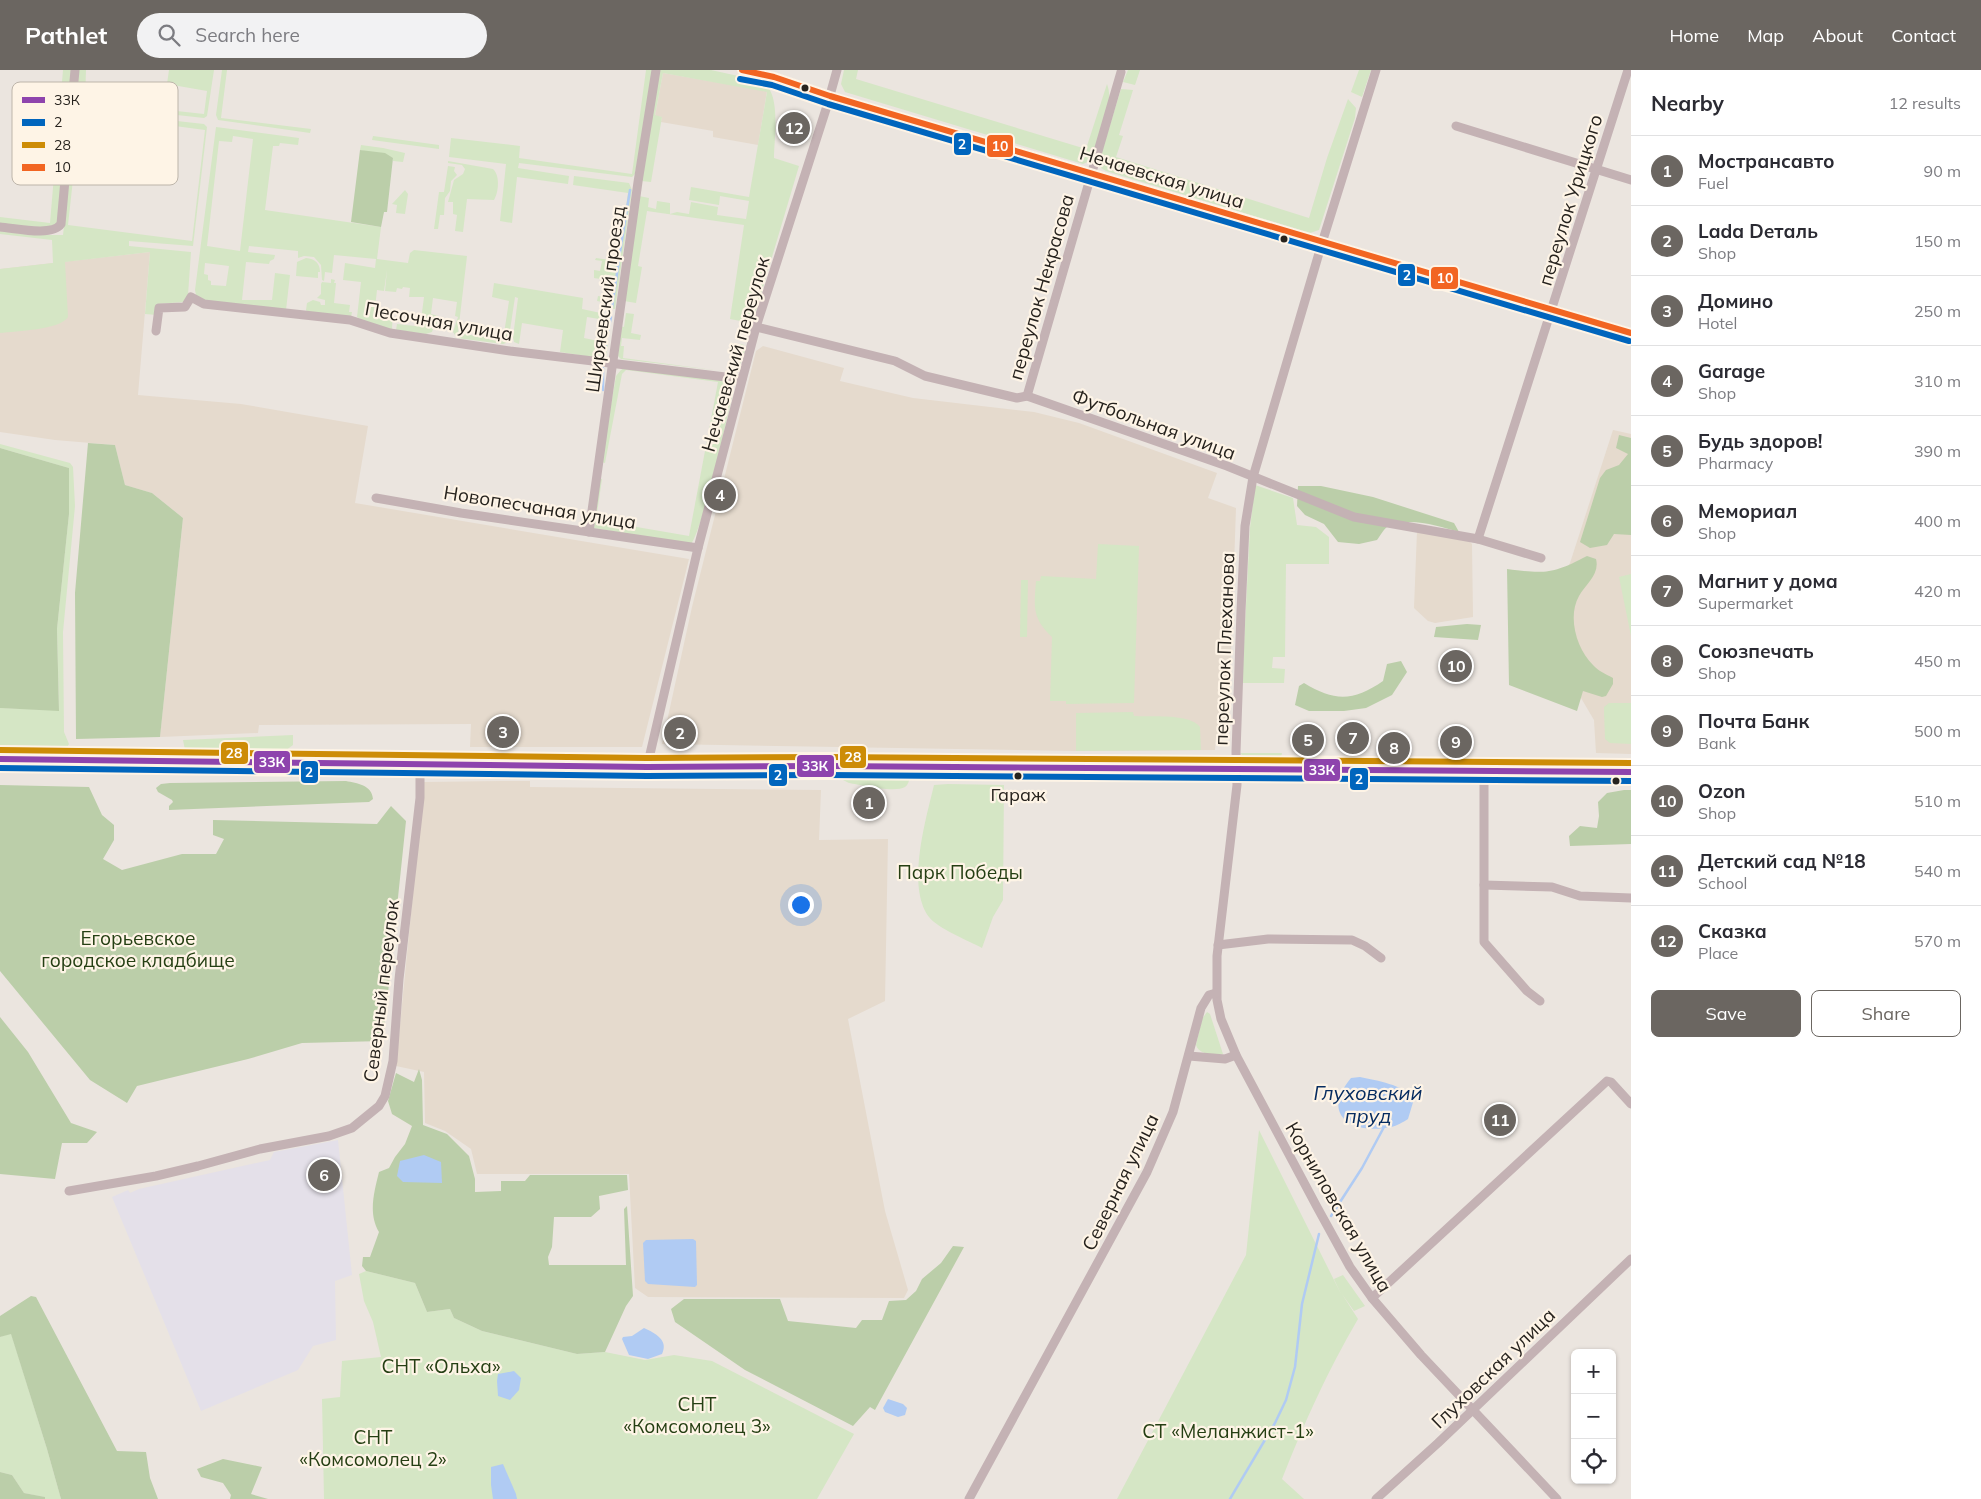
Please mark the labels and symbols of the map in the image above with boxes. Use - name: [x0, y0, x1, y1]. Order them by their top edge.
- legend: [12, 82, 178, 185]
- unlabelled marker: [800, 83, 810, 93]
- text: 33К: [54, 91, 81, 109]
- pin: 12: [778, 109, 810, 147]
- street label: переулок Урицкого: [1533, 111, 1607, 289]
- text: 2: [54, 113, 62, 131]
- line badge: 2: [953, 132, 972, 156]
- line badge: 10: [986, 134, 1014, 158]
- text: 2: [958, 135, 966, 153]
- text: 28: [54, 136, 71, 154]
- text: 10: [992, 137, 1008, 155]
- street label: Нечаевская улица: [1077, 141, 1247, 213]
- text: 10: [54, 158, 71, 176]
- street label: переулок Некрасова: [1003, 191, 1079, 383]
- street label: Ширяевский проезд: [580, 204, 630, 394]
- unlabelled marker: [1279, 234, 1289, 244]
- street label: Нечаевский переулок: [696, 253, 775, 454]
- line badge: 2: [1397, 263, 1416, 287]
- text: 2: [1403, 266, 1411, 284]
- line badge: 10: [1430, 266, 1459, 290]
- text: 10: [1437, 269, 1453, 287]
- street label: Песочная улица: [363, 296, 515, 346]
- street label: Футбольная улица: [1069, 383, 1239, 465]
- pin: 4: [704, 476, 736, 514]
- street label: Новопесчаная улица: [442, 480, 638, 534]
- street label: переулок Плеханова: [1209, 552, 1239, 746]
- pin: 10: [1440, 647, 1472, 685]
- pin: 3: [487, 713, 519, 751]
- pin: 2: [664, 714, 696, 752]
- pin: 7: [1337, 719, 1369, 757]
- pin: 5: [1292, 721, 1324, 759]
- pin: 9: [1440, 723, 1472, 761]
- pin: 8: [1378, 729, 1410, 767]
- line badge: 28: [220, 741, 249, 765]
- text: 28: [226, 744, 242, 762]
- line badge: 28: [839, 745, 867, 769]
- text: 28: [845, 748, 861, 766]
- line badge: 33К: [253, 750, 291, 774]
- text: 33К: [259, 753, 286, 771]
- line badge: 33К: [796, 754, 835, 778]
- text: 33К: [802, 757, 829, 775]
- line badge: 33К: [1303, 758, 1341, 782]
- line badge: 2: [300, 760, 319, 784]
- text: 33К: [1309, 761, 1336, 779]
- text: 2: [305, 763, 313, 781]
- line badge: 2: [768, 763, 788, 787]
- text: 2: [774, 766, 782, 784]
- line badge: 2: [1349, 767, 1369, 791]
- text: 2: [1355, 770, 1363, 788]
- marker: Гараж: [1013, 771, 1023, 781]
- unlabelled marker: [1611, 776, 1621, 786]
- place label: Гараж: [990, 783, 1046, 806]
- pin: 1: [853, 784, 885, 822]
- park label: Парк Победы: [897, 860, 1023, 884]
- your location: [788, 892, 814, 918]
- street label: Северный переулок: [358, 898, 404, 1084]
- park label: Егорьевское городское кладбище: [41, 926, 235, 972]
- water label: Глуховский пруд: [1314, 1080, 1422, 1128]
- pin: 11: [1484, 1101, 1516, 1139]
- street label: Северная улица: [1076, 1109, 1164, 1255]
- street label: Корниловская улица: [1280, 1118, 1398, 1296]
- pin: 6: [308, 1156, 340, 1194]
- street label: Глуховская улица: [1426, 1303, 1560, 1433]
- park label: СНТ «Ольха»: [382, 1354, 500, 1378]
- park label: СНТ «Комсомолец 3»: [623, 1392, 771, 1438]
- park label: СТ «Меланжист-1»: [1142, 1419, 1314, 1443]
- park label: СНТ «Комсомолец 2»: [299, 1425, 447, 1471]

